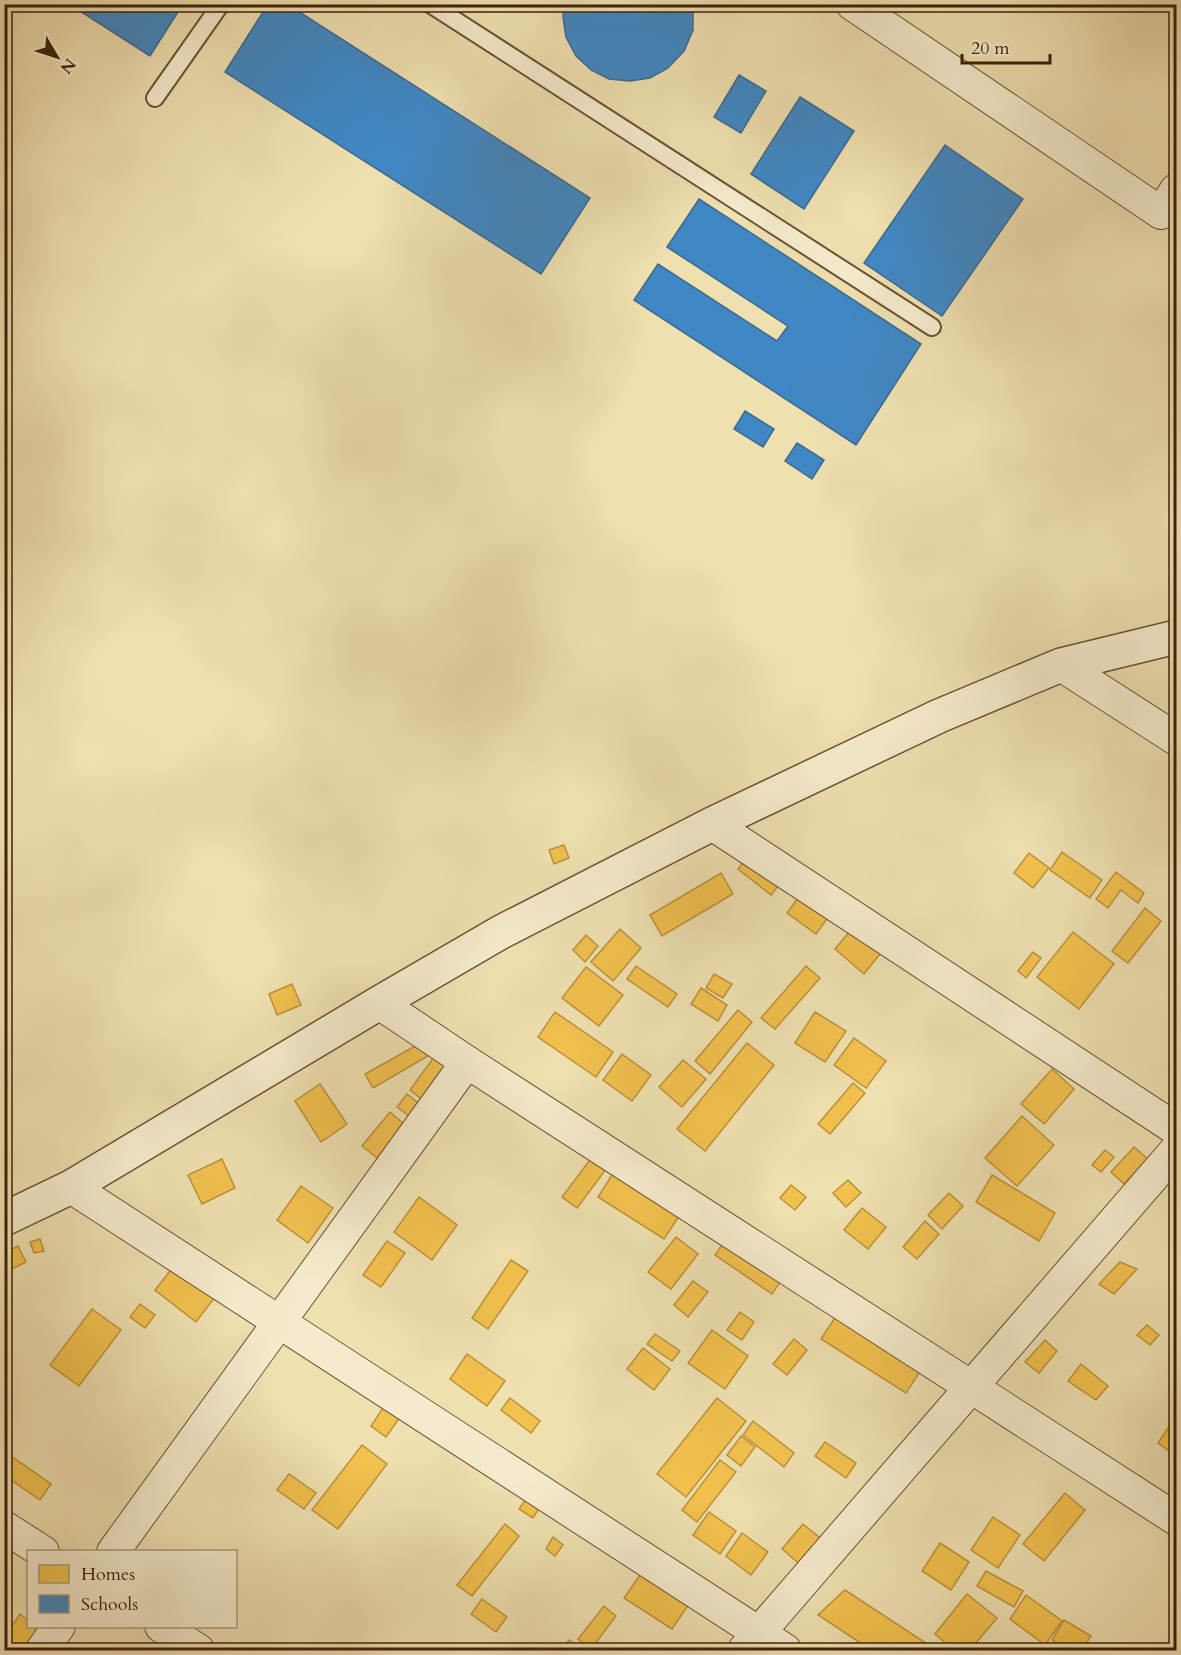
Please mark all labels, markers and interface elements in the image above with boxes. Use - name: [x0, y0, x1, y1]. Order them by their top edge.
- north arrow: [27, 27, 87, 87]
- scale bar: [962, 27, 1050, 65]
- text: 20 m: [971, 36, 1010, 61]
- text: N: [55, 53, 81, 78]
- legend: [27, 1550, 237, 1628]
- text: Homes: [81, 1562, 135, 1587]
- text: Schools: [81, 1592, 138, 1617]

